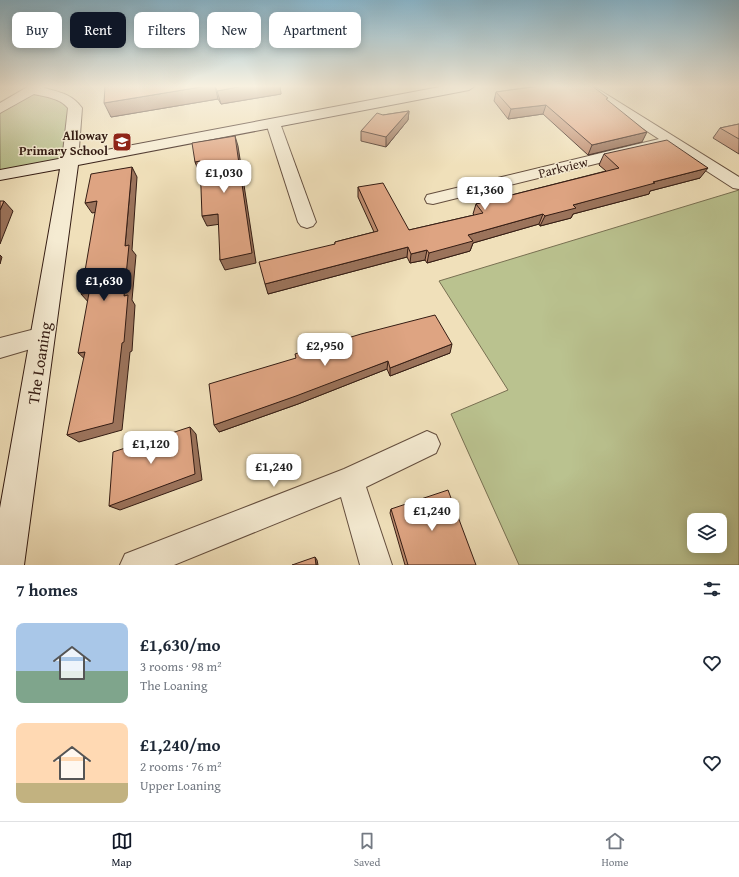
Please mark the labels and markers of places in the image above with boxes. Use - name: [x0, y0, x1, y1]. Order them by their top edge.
- place label: Alloway Primary School: [19, 126, 108, 160]
- school or university icon: Alloway Primary School: [111, 131, 133, 153]
- pin: £1,030: [191, 160, 257, 194]
- pin: £1,360: [452, 177, 518, 211]
- pin: £1,630: [71, 268, 137, 302]
- pin: £2,950: [292, 333, 358, 367]
- pin: £1,120: [118, 431, 184, 465]
- pin: £1,240: [241, 454, 307, 488]
- pin: £1,240: [399, 498, 465, 532]

